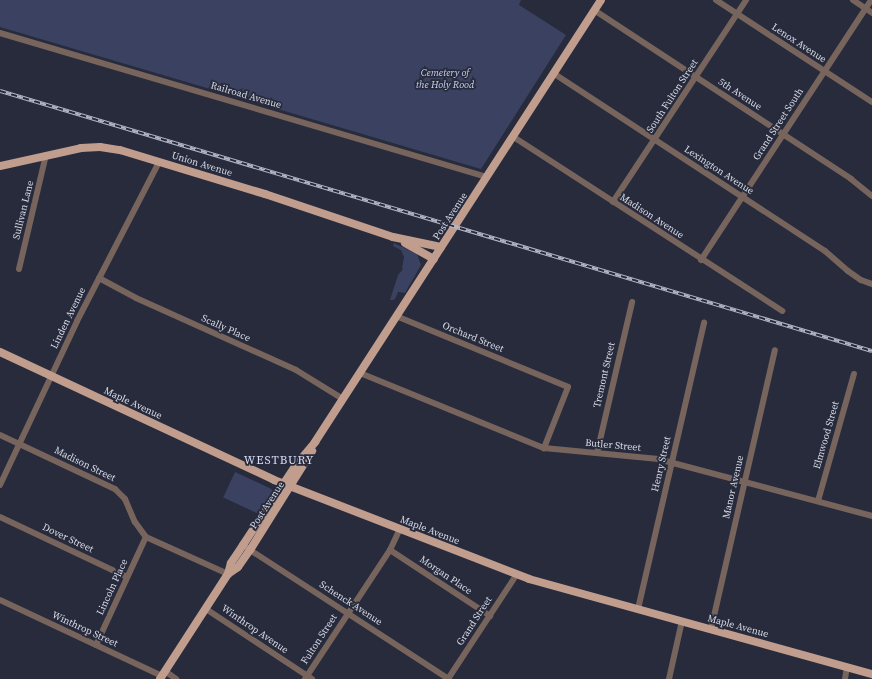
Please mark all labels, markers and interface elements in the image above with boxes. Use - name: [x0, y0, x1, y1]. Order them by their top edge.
- street label: Lenox Avenue: [769, 21, 829, 65]
- street label: South Fulton Street: [644, 57, 700, 135]
- park label: Cemetery of the Holy Rood: [416, 66, 474, 90]
- street label: 5th Avenue: [716, 76, 764, 112]
- street label: Railroad Avenue: [209, 79, 283, 111]
- street label: Grand Street South: [750, 86, 806, 162]
- street label: Lexington Avenue: [682, 143, 756, 197]
- street label: Union Avenue: [170, 149, 234, 179]
- street label: Sullivan Lane: [10, 179, 36, 241]
- street label: Post Avenue: [430, 190, 470, 242]
- street label: Madison Avenue: [618, 191, 686, 241]
- street label: Linden Avenue: [48, 285, 88, 351]
- street label: Scally Place: [200, 312, 252, 344]
- street label: Orchard Street: [441, 319, 505, 355]
- street label: Tremont Street: [591, 341, 617, 409]
- street label: Maple Avenue: [102, 384, 164, 422]
- street label: Elmwood Street: [811, 400, 841, 470]
- street label: Henry Street: [649, 435, 673, 493]
- street label: Butler Street: [585, 437, 641, 453]
- street label: Madison Street: [52, 444, 118, 484]
- district label: WESTBURY: [244, 454, 314, 468]
- street label: Manor Avenue: [720, 454, 746, 520]
- street label: Post Avenue: [247, 479, 287, 531]
- street label: Maple Avenue: [399, 513, 461, 547]
- street label: Dover Street: [41, 521, 95, 555]
- street label: Morgan Place: [417, 553, 475, 597]
- street label: Lincoln Place: [94, 557, 130, 617]
- street label: Schenck Avenue: [317, 578, 385, 628]
- street label: Grand Street: [454, 594, 494, 648]
- street label: Winthrop Avenue: [219, 602, 291, 656]
- street label: Winthrop Street: [50, 609, 120, 649]
- street label: Fulton Street: [298, 612, 340, 666]
- street label: Maple Avenue: [706, 612, 770, 640]

